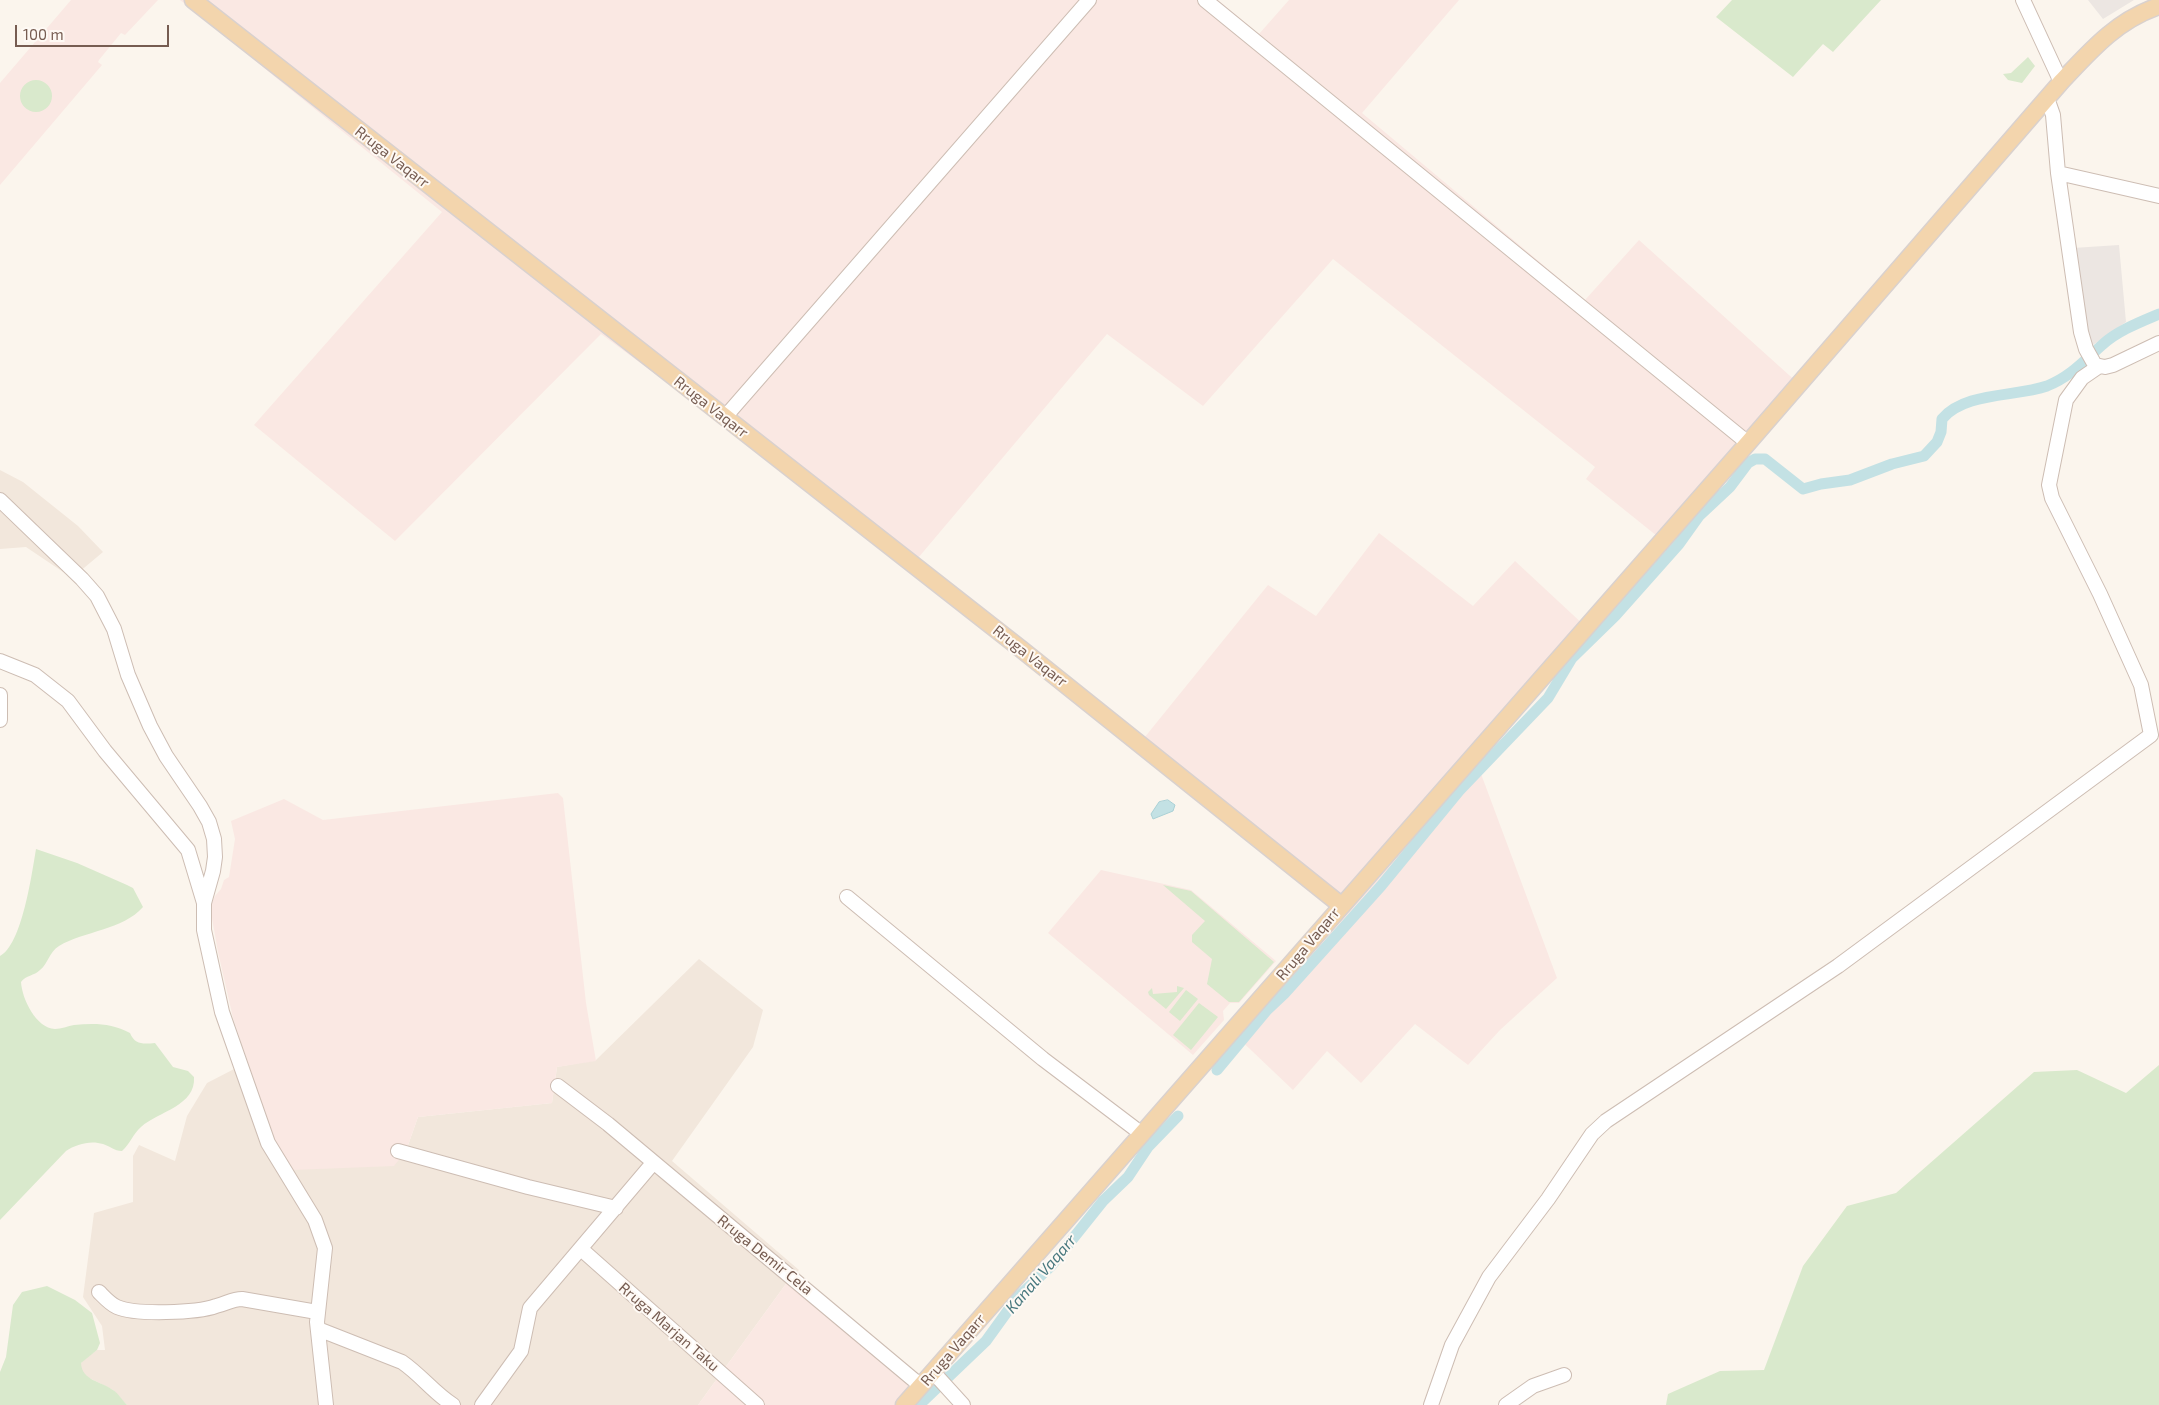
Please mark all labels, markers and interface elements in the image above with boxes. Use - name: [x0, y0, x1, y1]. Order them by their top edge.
- scale bar: [18, 15, 171, 47]
- text: 100 m: [23, 25, 64, 43]
- street label: Rruga Vaqarr: [351, 122, 433, 192]
- street label: Rruga Vaqarr: [670, 372, 752, 442]
- street label: Rruga Vaqarr: [989, 621, 1071, 691]
- street label: Rruga Vaqarr: [1272, 904, 1344, 984]
- street label: Rruga Demir Cela: [714, 1211, 816, 1299]
- water label: Kanali Vaqarr: [1001, 1231, 1081, 1317]
- street label: Rruga Marjan Taku: [615, 1279, 723, 1375]
- street label: Rruga Vaqarr: [917, 1310, 989, 1390]

